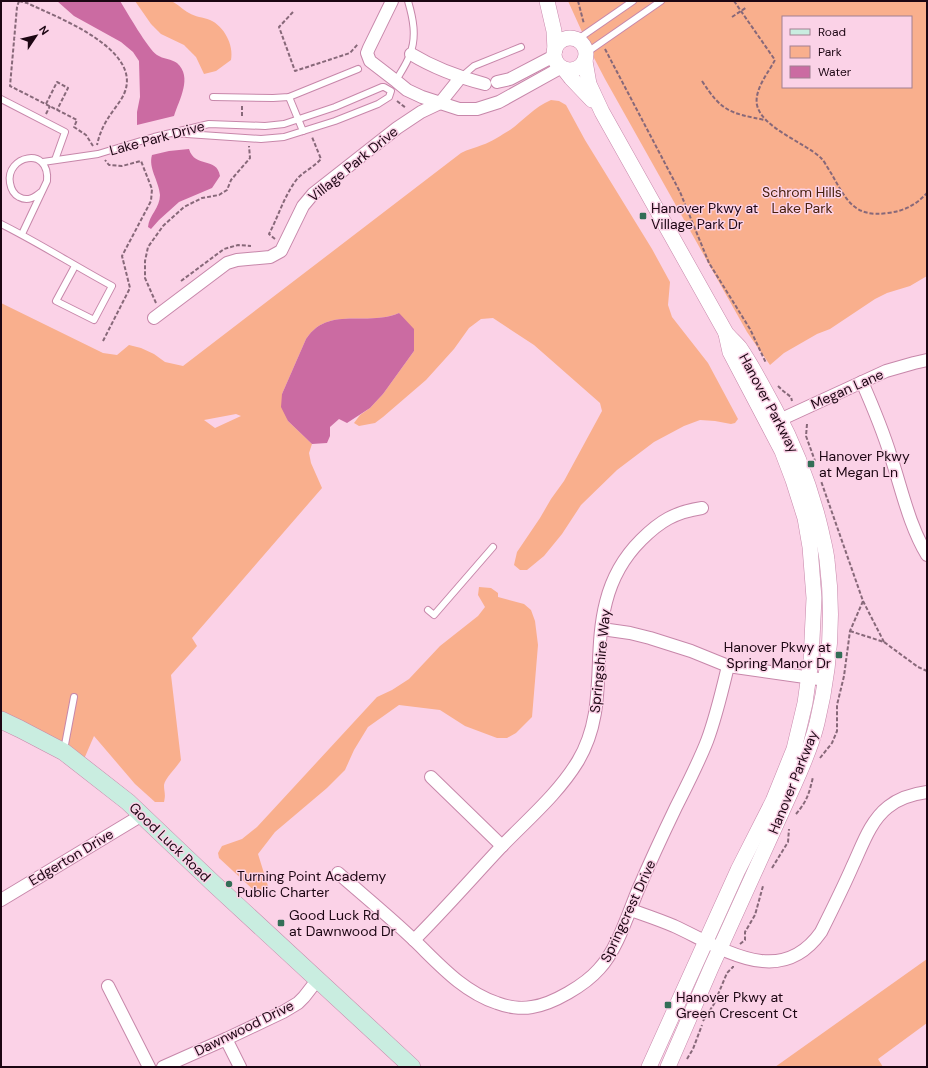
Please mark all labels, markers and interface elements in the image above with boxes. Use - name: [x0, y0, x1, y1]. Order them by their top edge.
- north arrow: [16, 16, 56, 56]
- legend: [782, 16, 912, 88]
- text: N: [36, 23, 52, 38]
- text: Road: [818, 24, 846, 40]
- text: Park: [818, 44, 842, 60]
- text: Water: [818, 64, 852, 80]
- street label: Lake Park Drive: [107, 117, 207, 159]
- street label: Village Park Drive: [304, 122, 402, 206]
- park label: Schrom Hills Lake Park: [762, 183, 842, 217]
- place label: Hanover Pkwy at Village Park Dr: [651, 199, 758, 233]
- marker: Hanover Pkwy at Village Park Dr: [638, 211, 648, 221]
- street label: Hanover Parkway: [735, 350, 803, 456]
- street label: Megan Lane: [808, 365, 886, 413]
- place label: Hanover Pkwy at Megan Ln: [819, 447, 910, 481]
- marker: Hanover Pkwy at Megan Ln: [806, 459, 816, 469]
- street label: Springshire Way: [586, 608, 614, 714]
- place label: Hanover Pkwy at Spring Manor Dr: [724, 638, 831, 672]
- marker: Hanover Pkwy at Spring Manor Dr: [834, 650, 844, 660]
- street label: Hanover Parkway: [764, 727, 822, 837]
- street label: Good Luck Road: [125, 799, 215, 885]
- street label: Edgerton Drive: [25, 825, 117, 889]
- street label: Springcrest Drive: [596, 857, 660, 965]
- place label: Turning Point Academy Public Charter: [237, 867, 386, 901]
- marker: Turning Point Academy Public Charter: [224, 879, 234, 889]
- place label: Good Luck Rd at Dawnwood Dr: [289, 906, 396, 940]
- marker: Good Luck Rd at Dawnwood Dr: [276, 918, 286, 928]
- place label: Hanover Pkwy at Green Crescent Ct: [676, 988, 798, 1022]
- street label: Dawnwood Drive: [191, 996, 297, 1060]
- marker: Hanover Pkwy at Green Crescent Ct: [663, 1000, 673, 1010]

